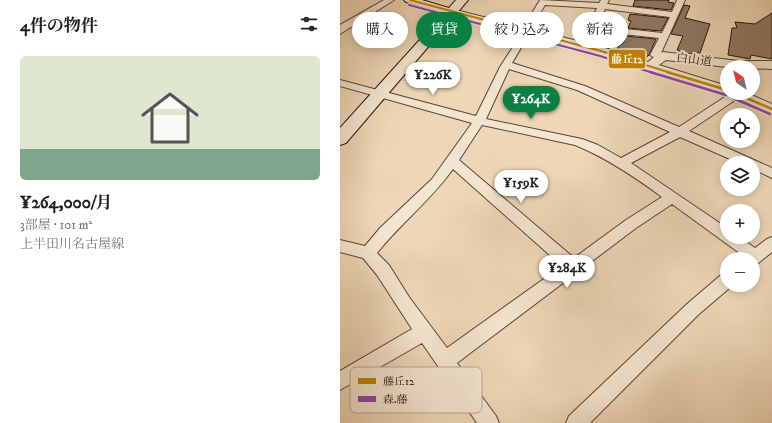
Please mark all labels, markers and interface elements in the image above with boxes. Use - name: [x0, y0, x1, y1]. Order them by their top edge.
- chip: 購入: [352, 12, 408, 48]
- chip: 賃貸: [416, 12, 472, 48]
- chip: 絞り込み: [480, 12, 564, 48]
- chip: 新着: [572, 12, 628, 48]
- icon: filters: [298, 13, 320, 35]
- text: 4件の物件: [20, 15, 98, 37]
- line badge: 藤丘12: [608, 49, 646, 69]
- street label: 白山道: [675, 50, 713, 70]
- text: 藤丘12: [611, 53, 643, 67]
- north arrow: [720, 60, 760, 100]
- map controls: [720, 60, 760, 292]
- pin: ¥226K: [405, 62, 461, 96]
- text: ¥226K: [414, 67, 452, 83]
- icon: home: [134, 82, 206, 154]
- pin: ¥264K: [503, 86, 559, 120]
- text: ¥264K: [512, 91, 550, 107]
- button: locate: [720, 108, 760, 148]
- button: layers: [720, 156, 760, 196]
- pin: ¥159K: [493, 170, 549, 204]
- text: ¥159K: [503, 175, 539, 191]
- text: ¥264,000/月: [20, 192, 112, 214]
- button: +: [720, 204, 760, 244]
- text: 3部屋 · 101 m²: [20, 217, 92, 233]
- text: 上半田川名古屋線: [20, 236, 124, 252]
- button: −: [720, 252, 760, 292]
- pin: ¥284K: [539, 255, 595, 289]
- text: ¥284K: [548, 260, 586, 276]
- legend: [350, 367, 482, 413]
- text: 藤丘12: [383, 375, 415, 389]
- text: 森.藤: [383, 393, 408, 407]

